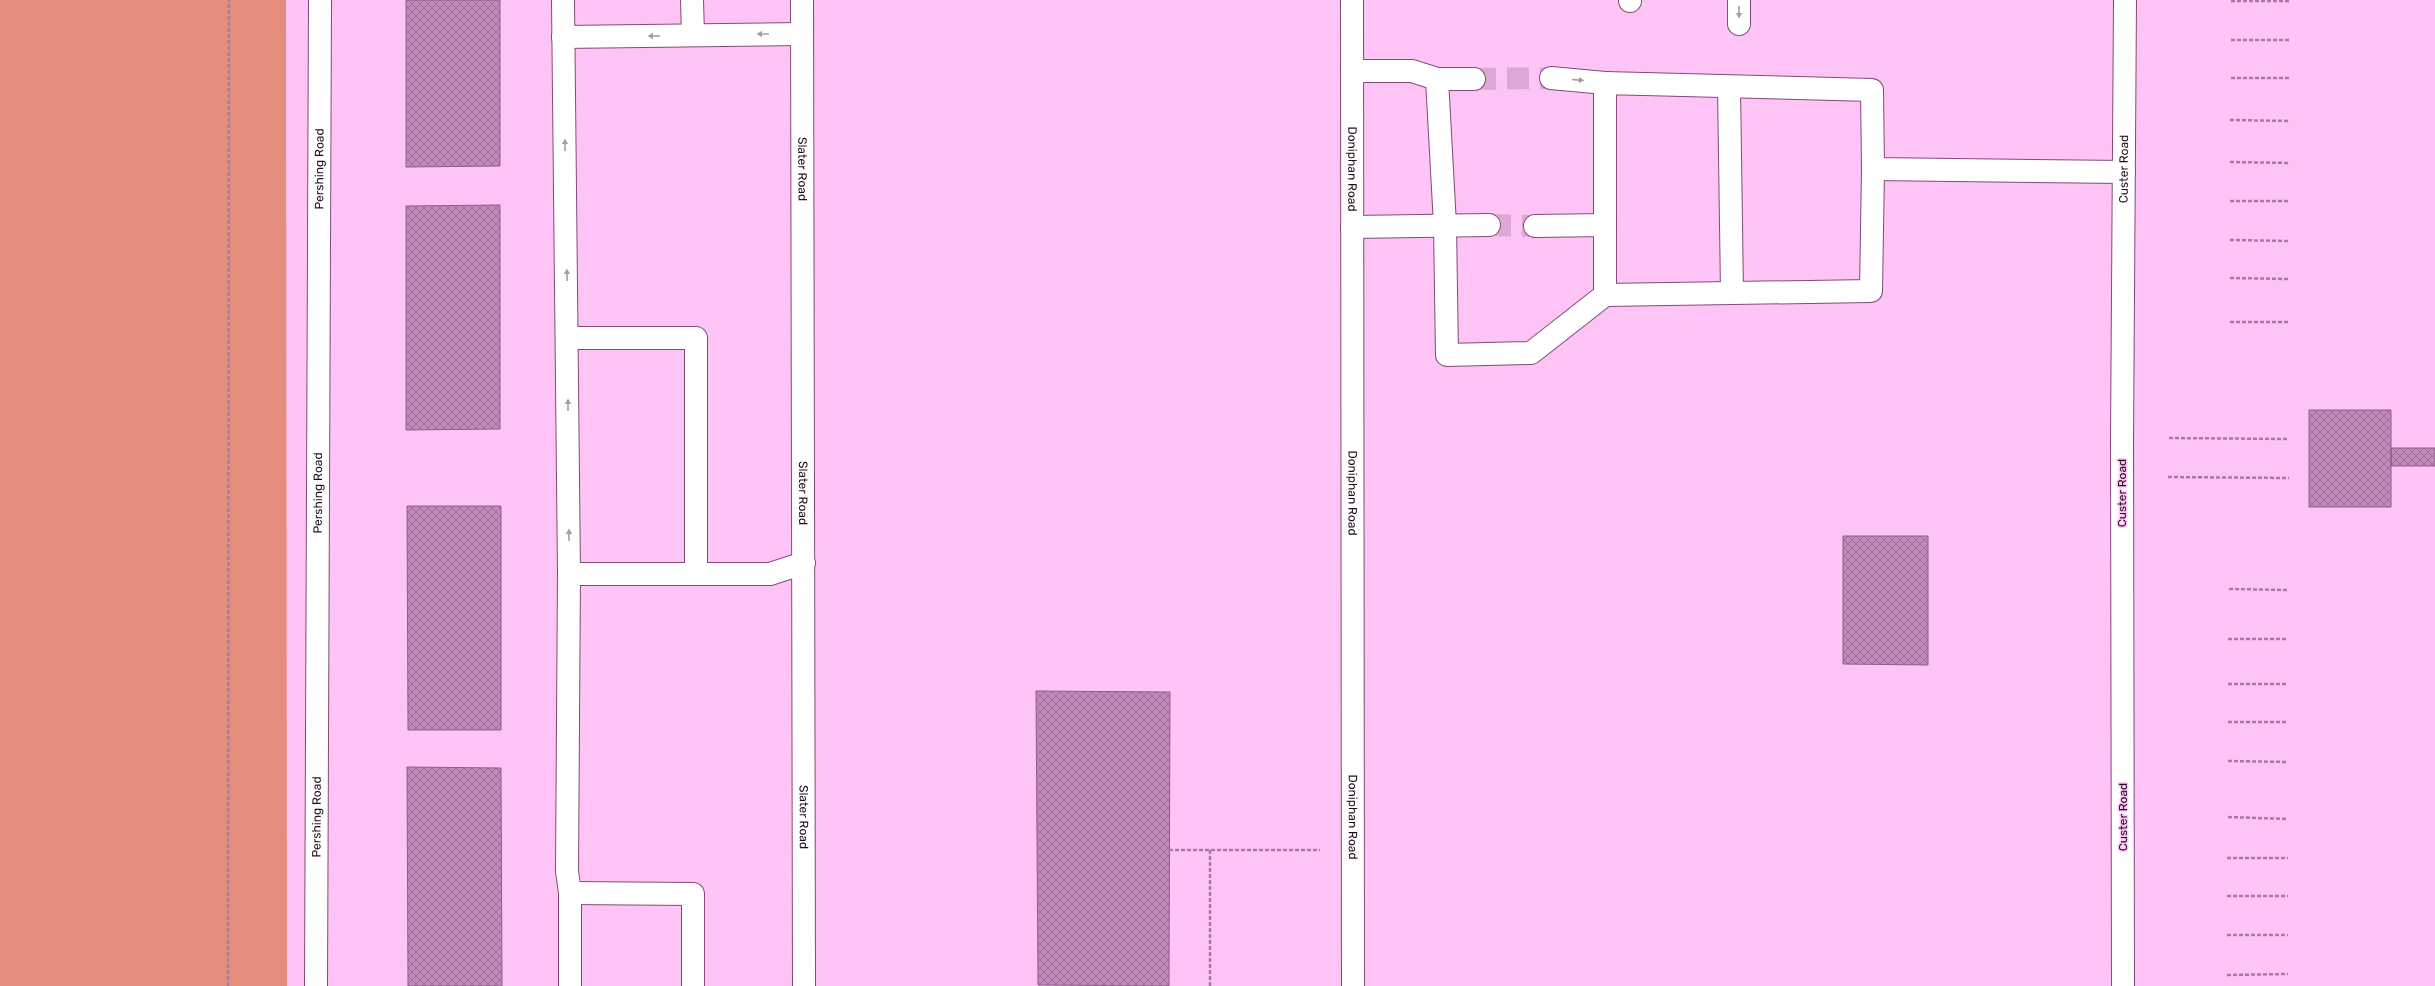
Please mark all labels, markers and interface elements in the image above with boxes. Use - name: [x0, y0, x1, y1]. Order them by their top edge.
- one-way arrow: [1736, 6, 1742, 19]
- one-way arrow: [756, 31, 769, 37]
- one-way arrow: [647, 33, 660, 39]
- one-way arrow: [1572, 77, 1584, 84]
- street label: Doniphan Road: [1345, 126, 1359, 212]
- street label: Pershing Road: [312, 128, 326, 210]
- street label: Custer Road: [2117, 135, 2131, 203]
- street label: Slater Road: [795, 137, 809, 201]
- one-way arrow: [562, 138, 568, 151]
- one-way arrow: [563, 269, 570, 281]
- one-way arrow: [565, 398, 571, 411]
- street label: Doniphan Road: [1345, 450, 1360, 536]
- street label: Pershing Road: [311, 452, 325, 534]
- street label: Custer Road: [2115, 459, 2129, 527]
- street label: Slater Road: [796, 461, 810, 525]
- one-way arrow: [566, 528, 572, 541]
- street label: Doniphan Road: [1346, 774, 1360, 860]
- street label: Pershing Road: [310, 776, 324, 858]
- street label: Custer Road: [2116, 783, 2130, 851]
- street label: Slater Road: [797, 785, 811, 849]

